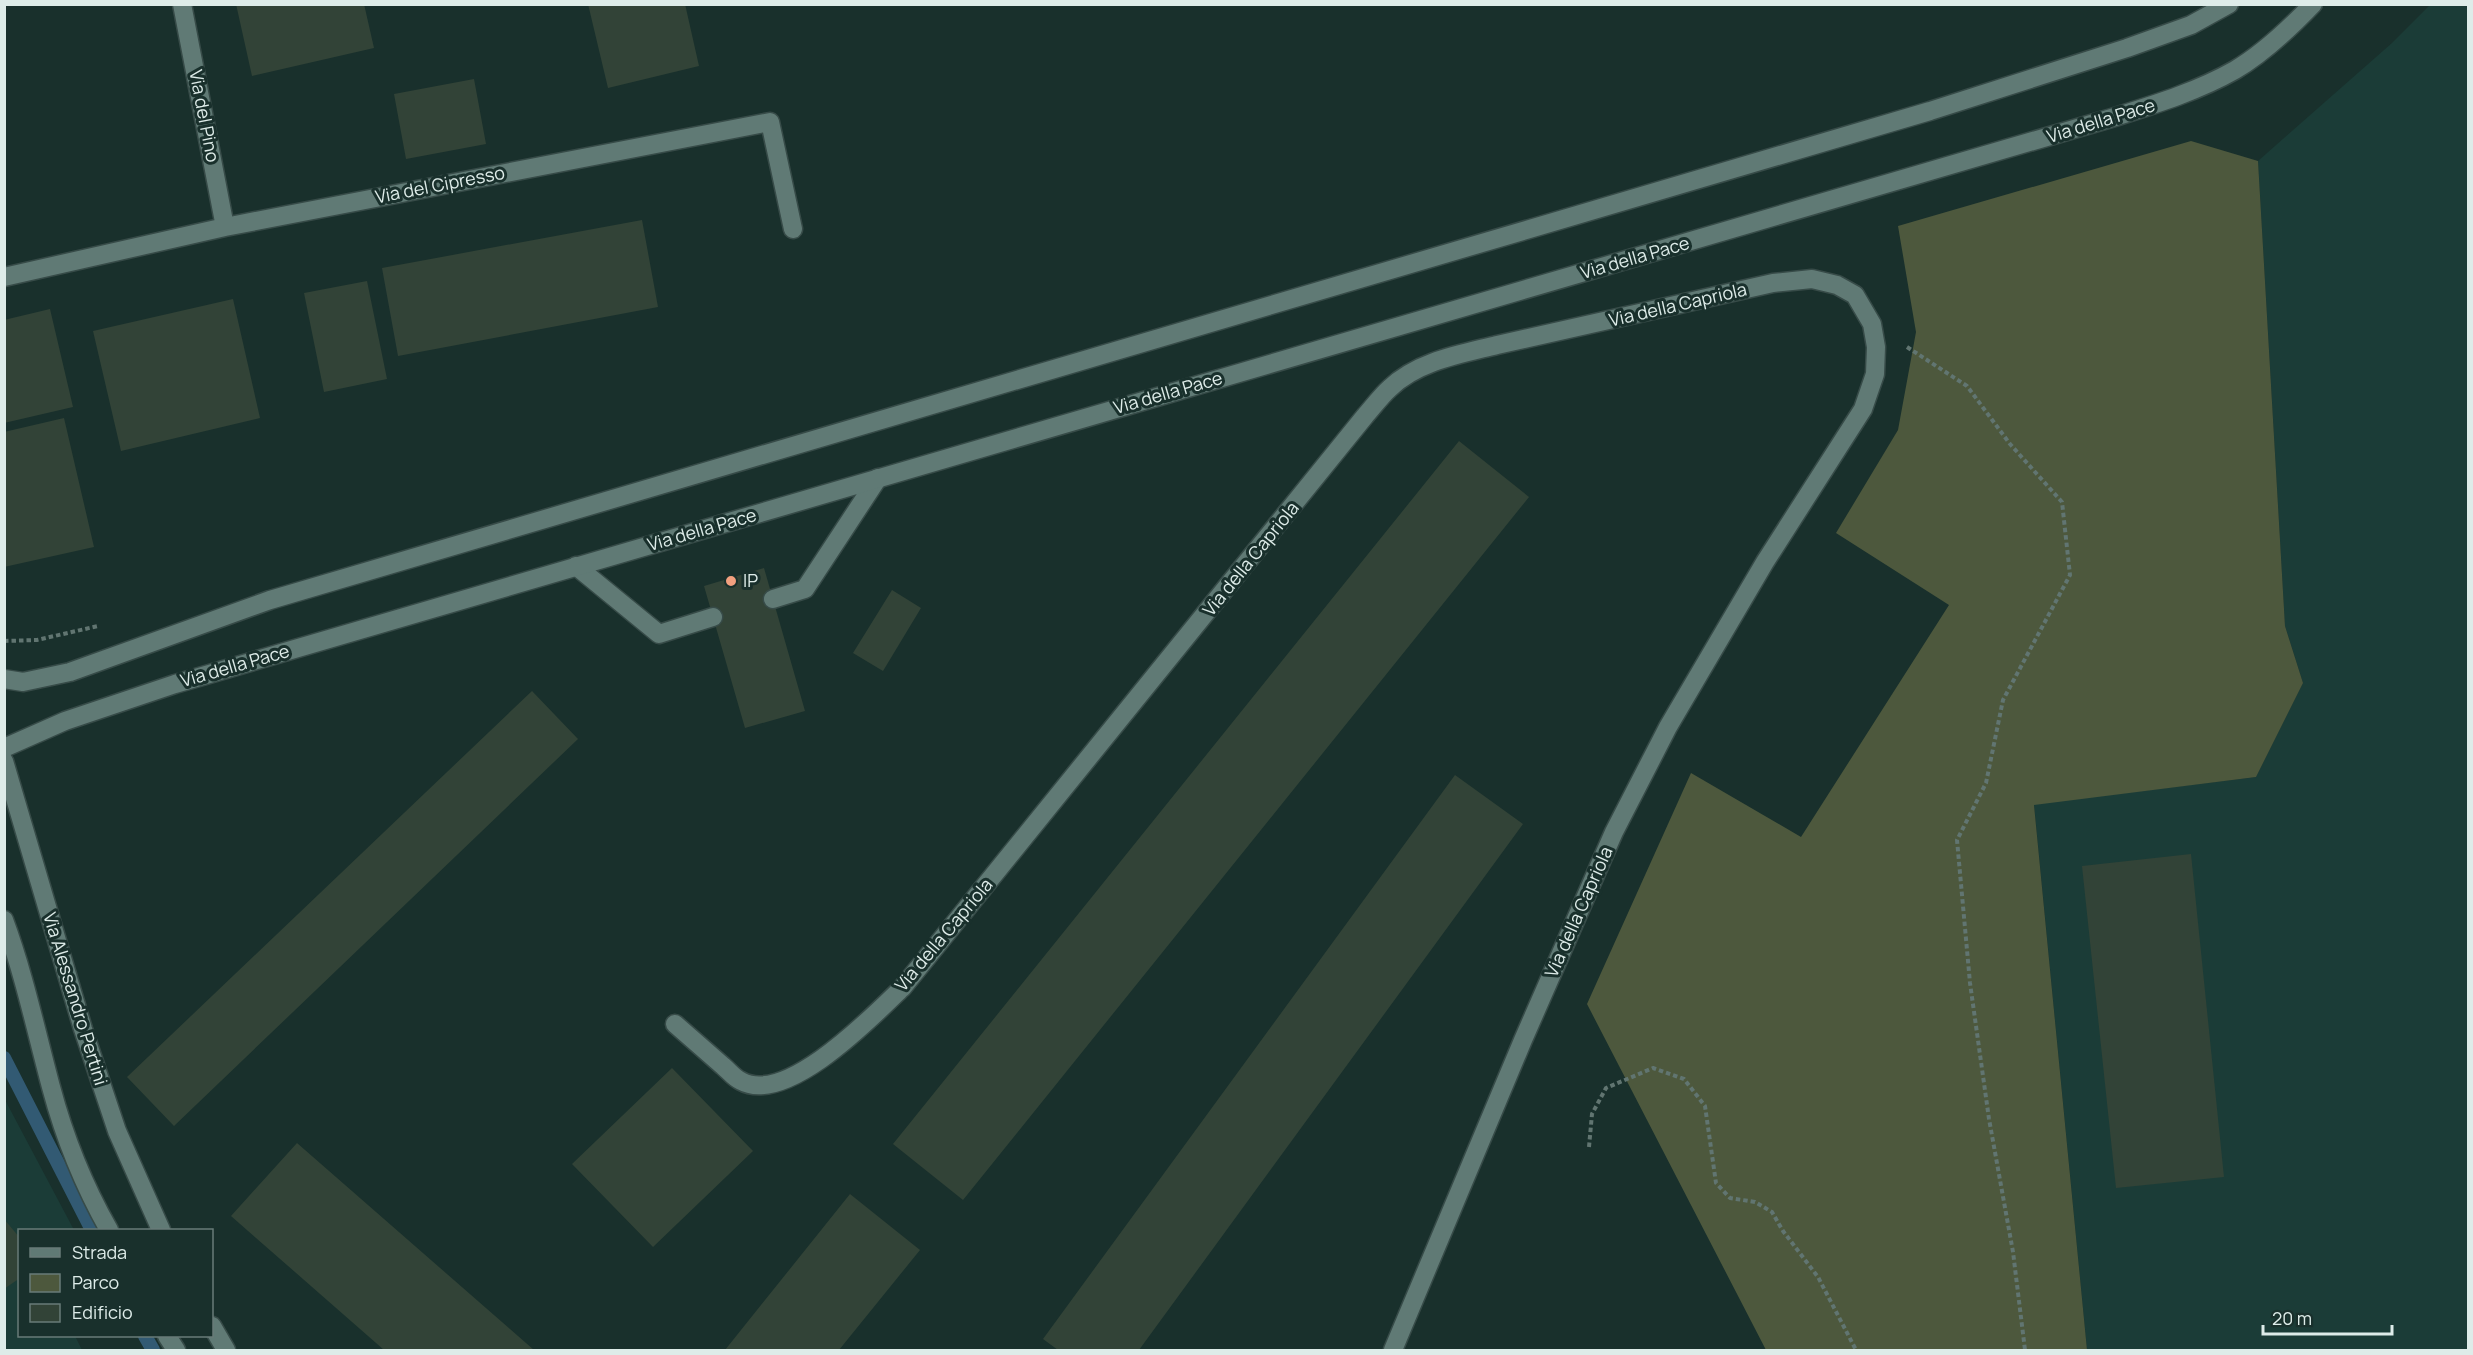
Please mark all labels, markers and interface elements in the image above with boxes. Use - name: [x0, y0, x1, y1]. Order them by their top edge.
- street label: Via del Pino: [184, 68, 226, 164]
- street label: Via della Pace: [2044, 92, 2158, 148]
- street label: Via del Cipresso: [373, 160, 507, 208]
- street label: Via della Pace: [1578, 230, 1692, 284]
- street label: Via della Capriola: [1607, 277, 1749, 332]
- street label: Via della Pace: [1111, 365, 1225, 419]
- street label: Via della Capriola: [1197, 496, 1304, 621]
- street label: Via della Pace: [645, 502, 759, 556]
- place label: IP: [743, 568, 758, 592]
- marker: IP: [724, 574, 738, 588]
- street label: Via della Pace: [178, 638, 292, 692]
- street label: Via della Capriola: [1539, 843, 1618, 981]
- street label: Via della Capriola: [889, 873, 998, 996]
- street label: Via Alessandro Pertini: [38, 909, 114, 1088]
- legend: [18, 1229, 213, 1337]
- text: Strada: [72, 1240, 127, 1264]
- text: Parco: [72, 1270, 119, 1294]
- scale bar: [2263, 1298, 2392, 1336]
- text: Edificio: [72, 1300, 133, 1324]
- text: 20 m: [2272, 1306, 2312, 1330]

